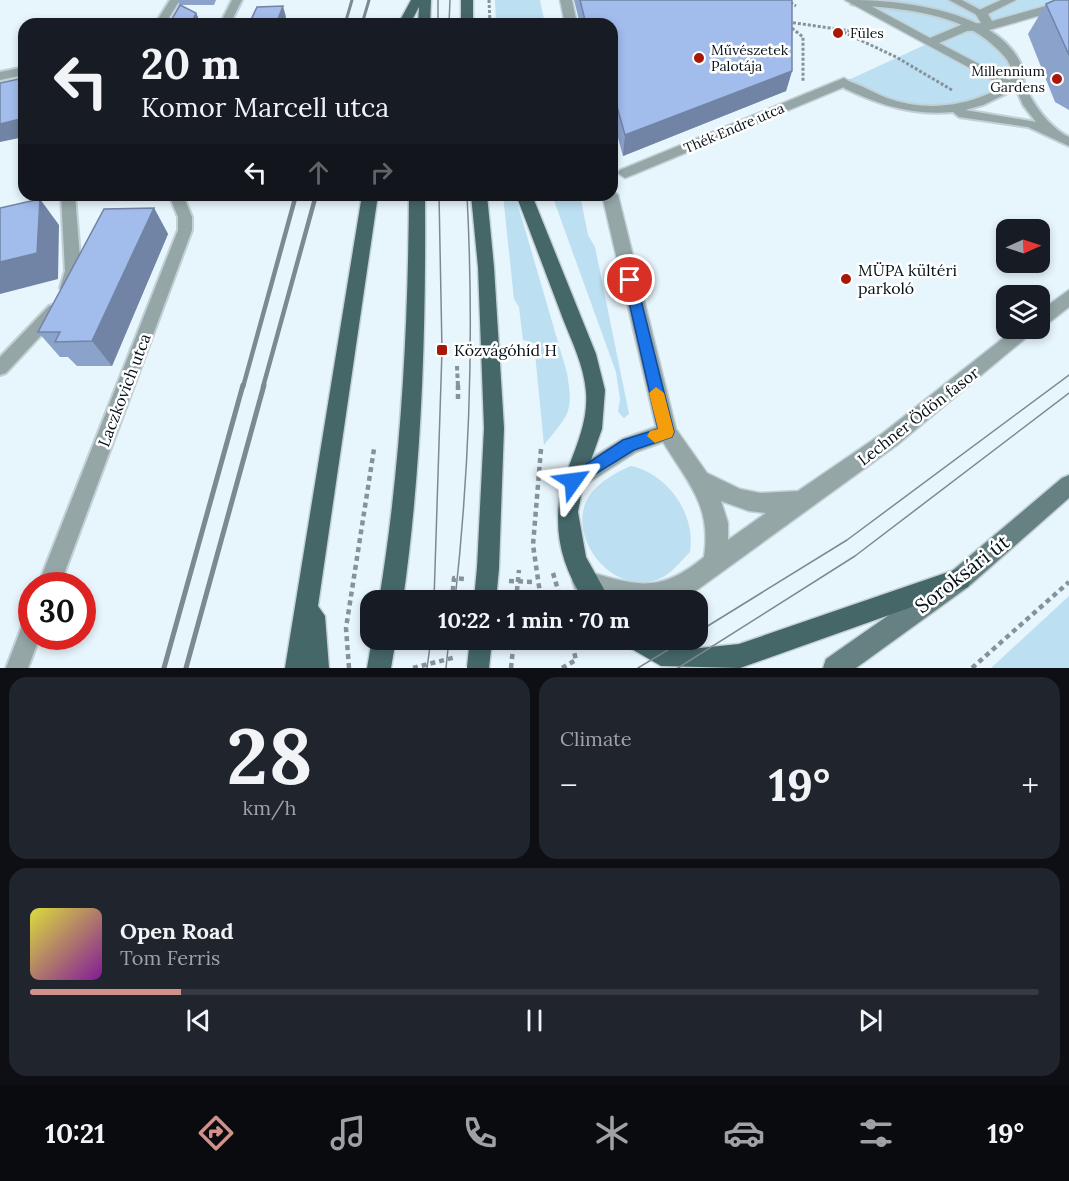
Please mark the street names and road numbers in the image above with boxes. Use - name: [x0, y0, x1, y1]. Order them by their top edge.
- street label: Thék Endre utca: [681, 99, 787, 157]
- street label: Laczkovich utca: [93, 331, 155, 449]
- street label: Lechner Ödön fasor: [853, 362, 983, 470]
- street label: Soroksári út: [910, 529, 1014, 618]

